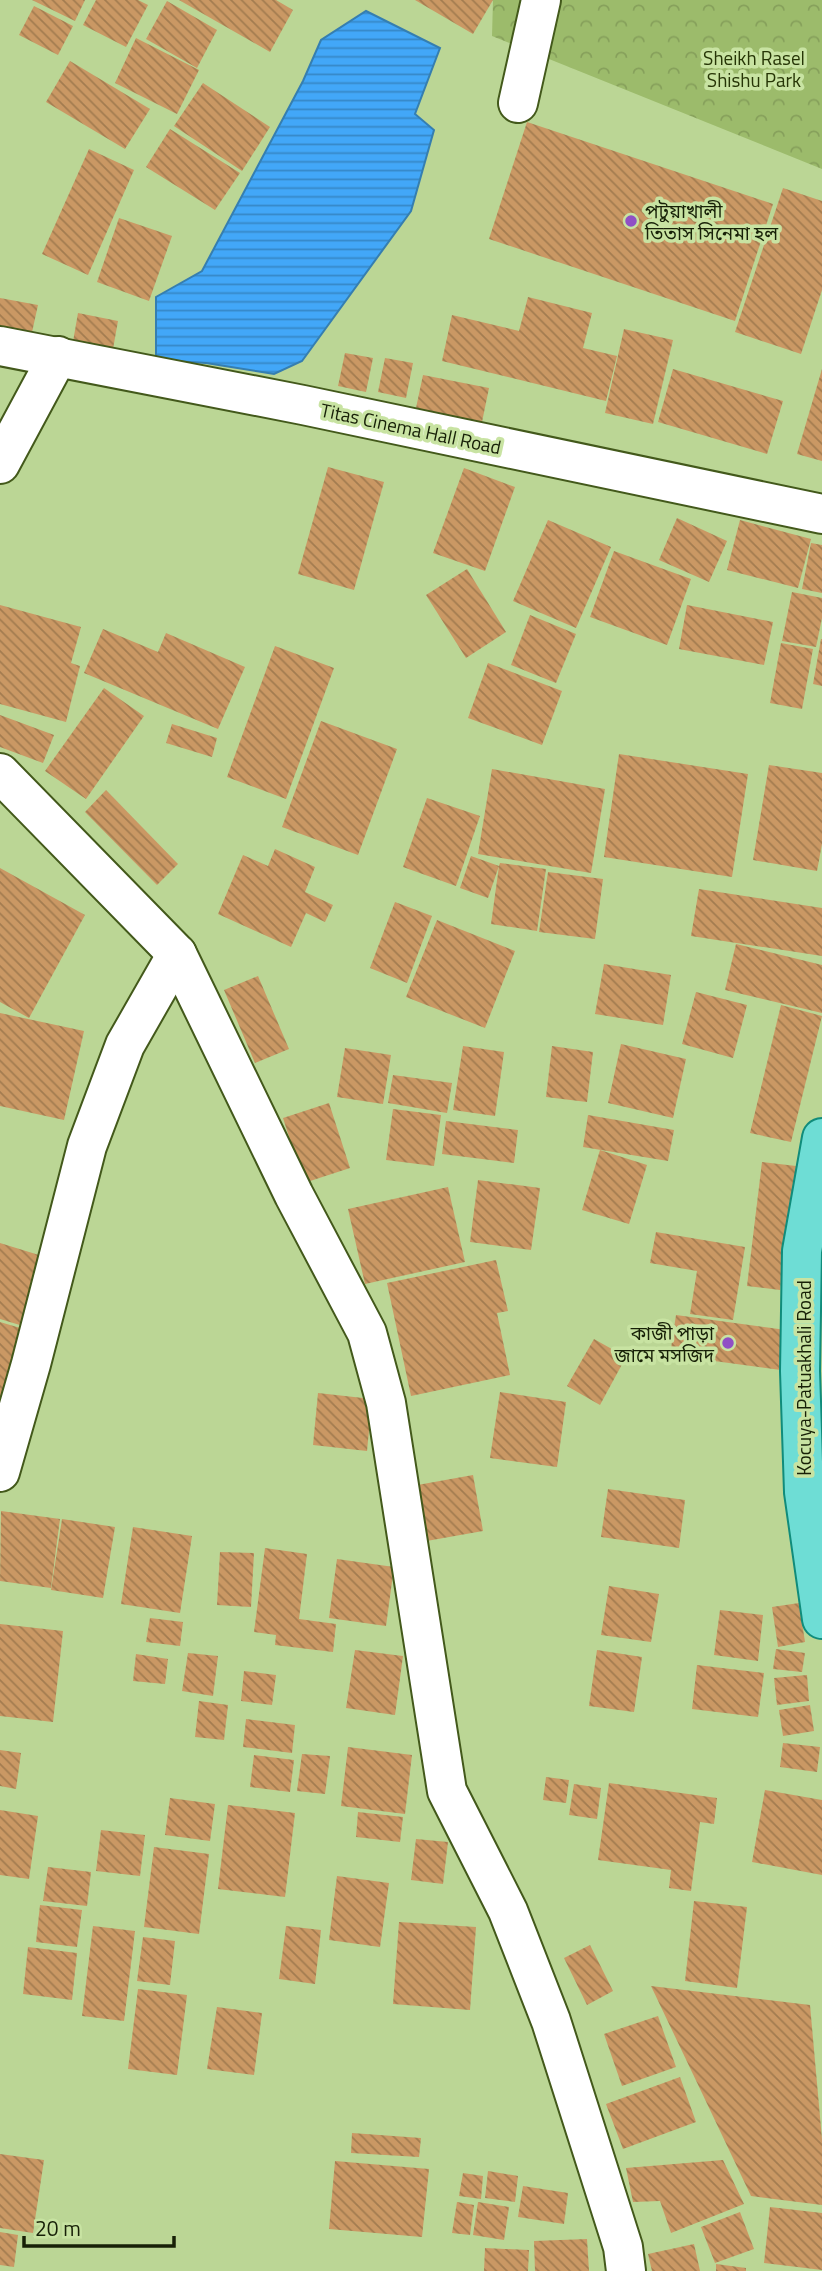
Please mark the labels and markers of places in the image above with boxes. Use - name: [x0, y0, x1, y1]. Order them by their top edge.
- place label: পটুয়াখালী তিতাস সিনেমা হল: [644, 196, 779, 247]
- marker: পটুয়াখালী তিতাস সিনেমা হল: [623, 213, 639, 229]
- place label: কাজী পাড়া জামে মসজিদ: [613, 1318, 715, 1369]
- marker: কাজী পাড়া জামে মসজিদ: [720, 1335, 736, 1351]

